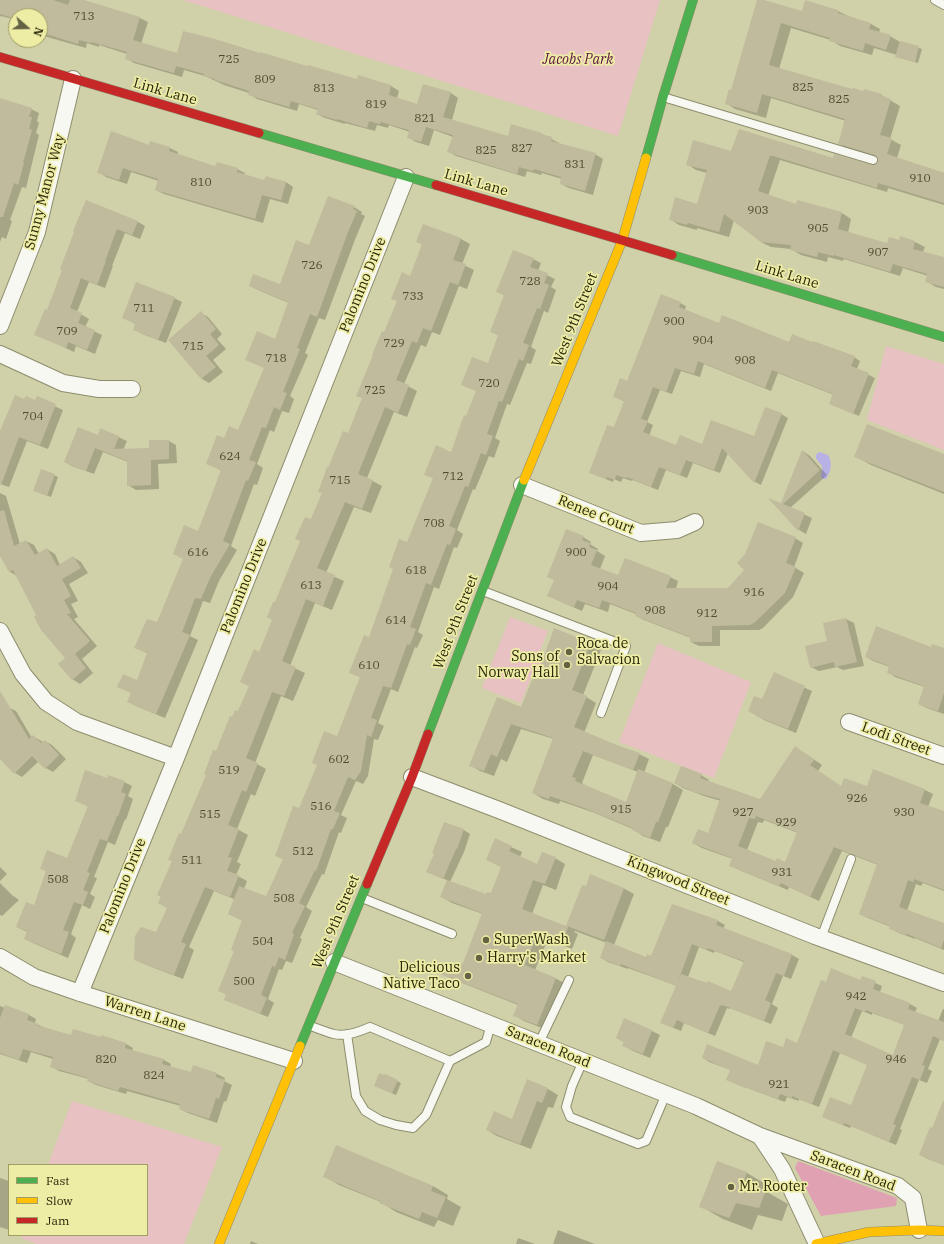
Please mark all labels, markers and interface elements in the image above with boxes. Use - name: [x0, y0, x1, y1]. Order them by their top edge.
- north arrow: [8, 8, 48, 48]
- house number: 713: [73, 10, 95, 24]
- text: N: [30, 25, 46, 38]
- park label: Jacobs Park: [542, 52, 614, 68]
- house number: 725: [218, 53, 240, 67]
- house number: 809: [254, 73, 276, 87]
- street label: Link Lane: [131, 75, 199, 109]
- house number: 825: [792, 81, 814, 95]
- house number: 813: [313, 82, 335, 96]
- house number: 825: [828, 93, 850, 107]
- house number: 819: [365, 98, 387, 112]
- house number: 821: [414, 112, 436, 126]
- street label: Sunny Manor Way: [21, 132, 69, 252]
- house number: 827: [511, 142, 533, 156]
- house number: 825: [475, 144, 497, 158]
- house number: 831: [564, 158, 586, 172]
- street label: Link Lane: [442, 166, 510, 200]
- house number: 910: [909, 172, 931, 186]
- house number: 810: [190, 176, 212, 190]
- house number: 903: [747, 204, 769, 218]
- house number: 905: [807, 222, 829, 236]
- street label: Palomino Drive: [336, 235, 390, 335]
- house number: 907: [867, 246, 889, 260]
- street label: Link Lane: [753, 257, 821, 293]
- house number: 726: [301, 259, 323, 273]
- street label: West 9th Street: [548, 270, 602, 370]
- house number: 728: [519, 275, 541, 289]
- house number: 733: [402, 290, 424, 304]
- house number: 711: [133, 302, 155, 316]
- house number: 900: [663, 315, 685, 329]
- house number: 709: [56, 325, 78, 339]
- house number: 904: [692, 334, 714, 348]
- house number: 729: [383, 337, 405, 351]
- house number: 715: [182, 340, 204, 354]
- house number: 718: [265, 352, 287, 366]
- house number: 908: [734, 354, 756, 368]
- house number: 720: [478, 377, 500, 391]
- house number: 725: [364, 384, 386, 398]
- house number: 704: [22, 410, 44, 424]
- house number: 624: [219, 450, 241, 464]
- house number: 712: [442, 470, 464, 484]
- house number: 715: [329, 474, 351, 488]
- street label: Renee Court: [555, 492, 637, 538]
- house number: 708: [423, 517, 445, 531]
- street label: Palomino Drive: [217, 536, 271, 636]
- house number: 616: [187, 546, 209, 560]
- house number: 900: [565, 546, 587, 560]
- house number: 618: [405, 564, 427, 578]
- street label: West 9th Street: [430, 572, 482, 672]
- house number: 613: [300, 579, 322, 593]
- house number: 904: [597, 580, 619, 594]
- house number: 916: [743, 586, 765, 600]
- house number: 908: [644, 604, 666, 618]
- house number: 912: [696, 607, 718, 621]
- house number: 614: [385, 614, 407, 628]
- place label: Roca de Salvacion: [577, 636, 640, 668]
- marker: Roca de Salvacion: [564, 647, 574, 657]
- place label: Sons of Norway Hall: [478, 649, 559, 682]
- house number: 610: [358, 659, 380, 673]
- marker: Sons of Norway Hall: [562, 660, 572, 670]
- street label: Lodi Street: [859, 719, 933, 759]
- house number: 602: [328, 753, 350, 767]
- house number: 519: [218, 764, 240, 778]
- house number: 926: [846, 792, 868, 806]
- house number: 516: [310, 800, 332, 814]
- house number: 915: [610, 803, 632, 817]
- house number: 927: [732, 806, 754, 820]
- house number: 930: [893, 806, 915, 820]
- house number: 515: [199, 808, 221, 822]
- house number: 929: [775, 816, 797, 830]
- street label: Palomino Drive: [96, 836, 150, 936]
- house number: 512: [292, 845, 314, 859]
- street label: Kingwood Street: [624, 853, 732, 909]
- house number: 511: [181, 854, 203, 868]
- house number: 931: [771, 866, 793, 880]
- house number: 508: [47, 873, 69, 887]
- street label: West 9th Street: [309, 873, 363, 971]
- house number: 508: [273, 892, 295, 906]
- place label: SuperWash: [494, 932, 569, 948]
- house number: 504: [252, 935, 274, 949]
- marker: SuperWash: [481, 935, 491, 945]
- place label: Harry's Market: [487, 950, 586, 966]
- marker: Harry's Market: [474, 953, 484, 963]
- place label: Delicious Native Taco: [383, 960, 460, 992]
- marker: Delicious Native Taco: [463, 971, 473, 981]
- house number: 500: [233, 975, 255, 989]
- house number: 942: [845, 990, 867, 1004]
- street label: Warren Lane: [102, 993, 188, 1035]
- street label: Saracen Road: [503, 1022, 593, 1072]
- house number: 820: [95, 1053, 117, 1067]
- house number: 946: [885, 1053, 907, 1067]
- house number: 824: [143, 1069, 165, 1083]
- house number: 921: [768, 1078, 790, 1092]
- street label: Saracen Road: [808, 1147, 898, 1195]
- legend: [8, 1164, 148, 1236]
- text: Fast: [46, 1173, 70, 1188]
- place label: Mr. Rooter: [739, 1179, 807, 1195]
- marker: Mr. Rooter: [726, 1182, 736, 1192]
- text: Slow: [46, 1193, 73, 1208]
- text: Jam: [46, 1213, 69, 1228]

